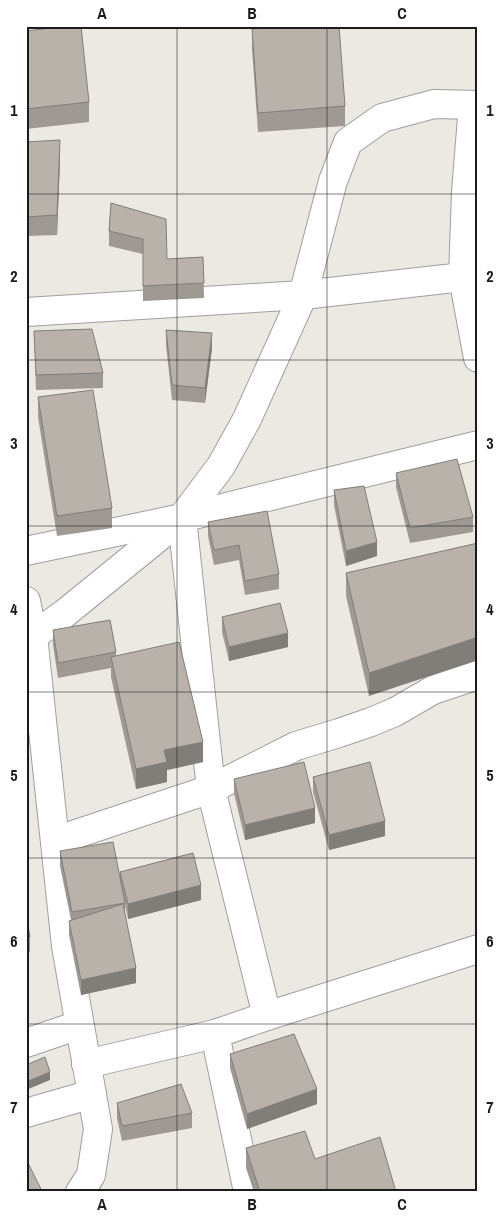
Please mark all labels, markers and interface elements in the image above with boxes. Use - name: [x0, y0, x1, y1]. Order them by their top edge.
- text: A: [97, 2, 107, 24]
- text: B: [247, 2, 257, 24]
- text: C: [397, 2, 407, 24]
- text: 1: [10, 99, 18, 121]
- text: 1: [486, 99, 494, 121]
- text: 2: [10, 265, 18, 287]
- text: 2: [486, 265, 494, 287]
- text: 3: [10, 432, 18, 454]
- text: 3: [486, 432, 494, 454]
- text: 4: [10, 598, 18, 620]
- text: 4: [486, 598, 494, 620]
- text: 5: [10, 764, 18, 786]
- text: 5: [486, 764, 494, 786]
- text: 6: [10, 930, 18, 952]
- text: 6: [486, 930, 494, 952]
- text: 7: [10, 1096, 18, 1118]
- text: 7: [486, 1096, 494, 1118]
- text: A: [97, 1193, 107, 1215]
- text: B: [247, 1193, 257, 1215]
- text: C: [397, 1193, 407, 1215]

